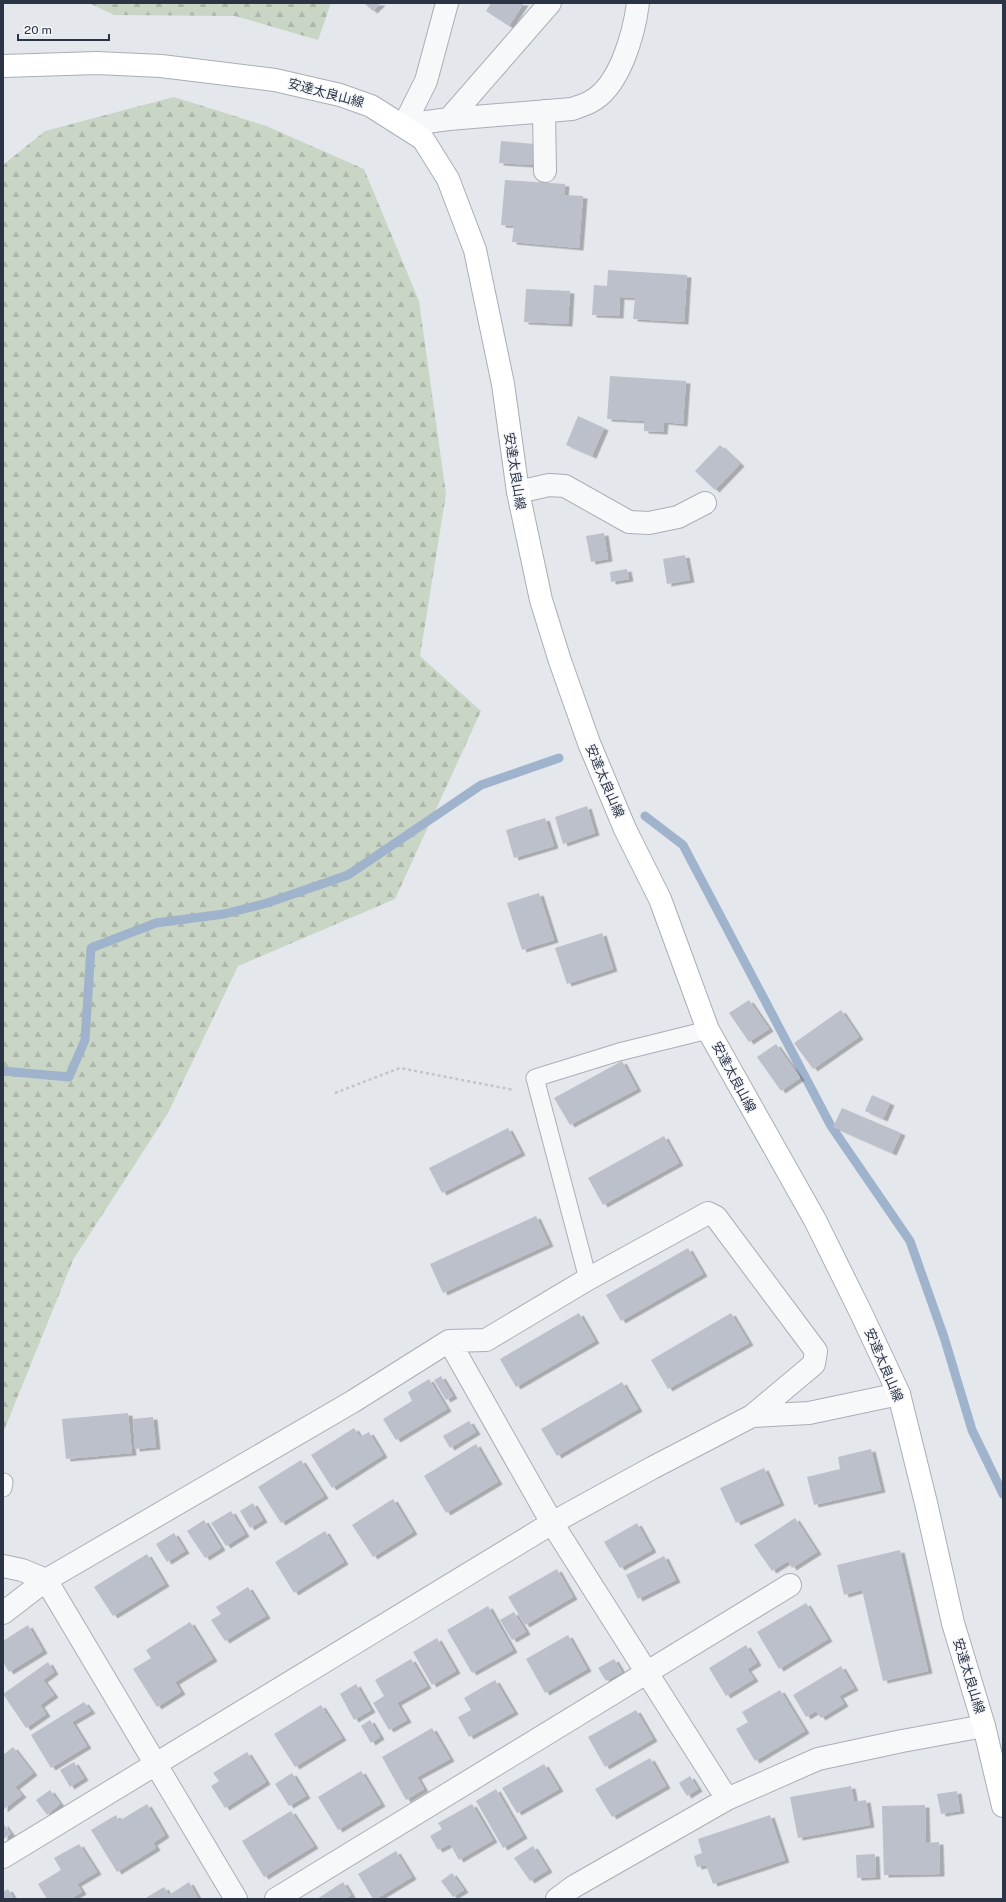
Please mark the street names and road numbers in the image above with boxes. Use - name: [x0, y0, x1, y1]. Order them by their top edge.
- street label: 安達太良山線: [286, 76, 366, 110]
- street label: 安達太良山線: [501, 431, 529, 511]
- street label: 安達太良山線: [583, 742, 627, 820]
- street label: 安達太良山線: [709, 1039, 759, 1115]
- street label: 安達太良山線: [862, 1326, 906, 1404]
- street label: 安達太良山線: [950, 1637, 988, 1715]

